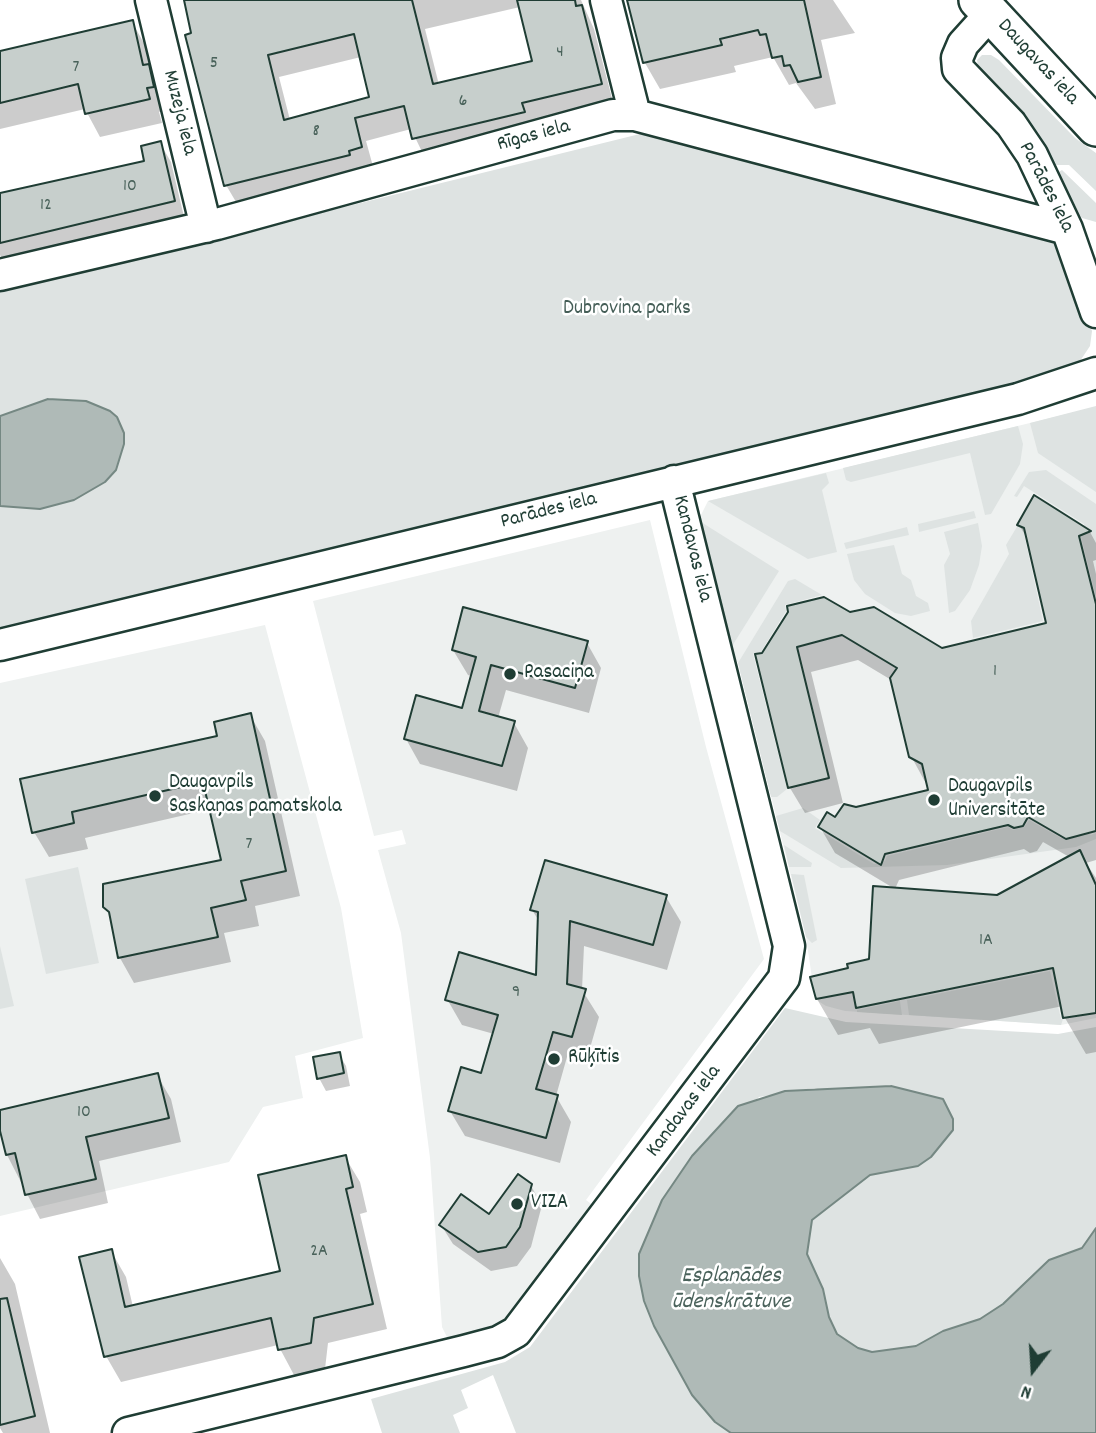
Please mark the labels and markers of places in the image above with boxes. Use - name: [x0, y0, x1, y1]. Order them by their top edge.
- place label: Pasaciņa: [524, 661, 594, 687]
- marker: Pasaciņa: [502, 666, 518, 682]
- place label: Daugavpils Saskaņas pamatskola: [169, 771, 342, 821]
- place label: Daugavpils Universitāte: [948, 775, 1045, 825]
- marker: Daugavpils Saskaņas pamatskola: [147, 788, 163, 804]
- marker: Daugavpils Universitāte: [926, 792, 942, 808]
- place label: Rūķītis: [568, 1046, 620, 1072]
- marker: Rūķītis: [546, 1051, 562, 1067]
- place label: VIZA: [531, 1191, 568, 1217]
- marker: VIZA: [509, 1196, 525, 1212]

